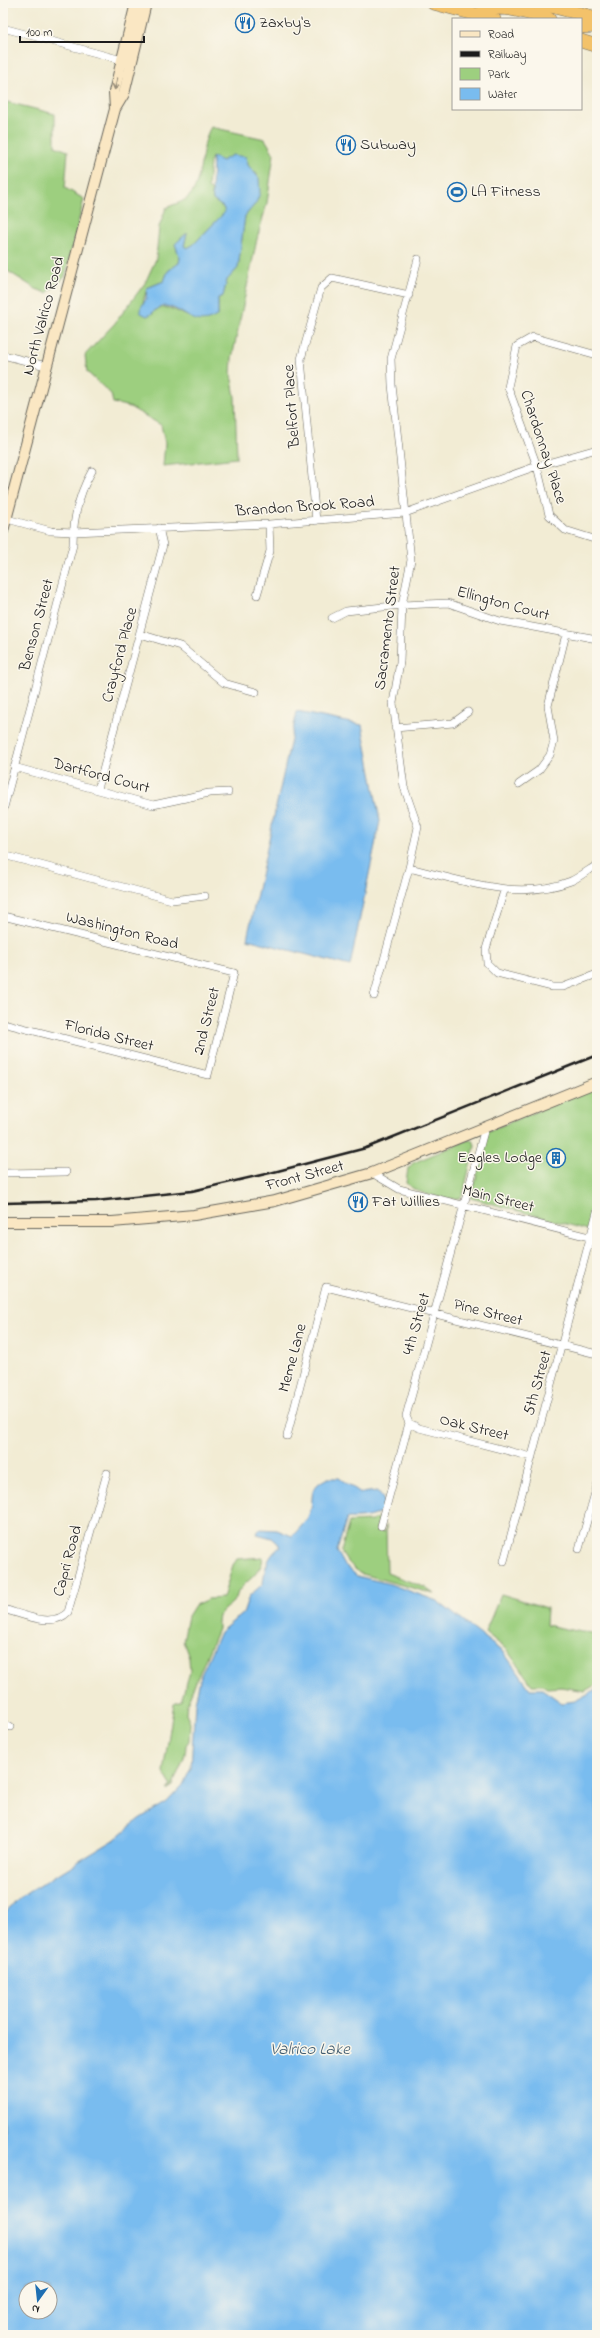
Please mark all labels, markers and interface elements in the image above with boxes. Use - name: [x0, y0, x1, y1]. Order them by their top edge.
- place label: Zaxby's: [259, 11, 311, 35]
- restaurant icon: Zaxby's: [234, 12, 256, 34]
- scale bar: [20, 18, 144, 44]
- legend: [452, 18, 582, 110]
- text: 100 m: [26, 24, 53, 42]
- text: Road: [488, 26, 514, 44]
- text: Railway: [488, 46, 527, 65]
- text: Park: [488, 66, 510, 84]
- one-way arrow: [112, 78, 119, 91]
- text: Water: [488, 86, 517, 104]
- place label: Subway: [360, 133, 416, 157]
- restaurant icon: Subway: [335, 134, 357, 156]
- place label: LA Fitness: [471, 180, 541, 204]
- sports icon: LA Fitness: [446, 181, 468, 203]
- street label: North Valrico Road: [17, 254, 71, 378]
- street label: Belfort Place: [277, 363, 307, 450]
- street label: Chardonnay Place: [513, 387, 573, 508]
- street label: Brandon Brook Road: [234, 490, 375, 524]
- street label: Sacramento Street: [368, 564, 408, 692]
- street label: Benson Street: [13, 576, 61, 675]
- street label: Ellington Court: [454, 580, 553, 628]
- street label: Crayford Place: [96, 604, 144, 705]
- street label: Dartford Court: [49, 751, 153, 801]
- street label: Washington Road: [63, 905, 181, 957]
- street label: 2nd Street: [187, 984, 227, 1057]
- street label: Florida Street: [61, 1013, 157, 1059]
- place label: Eagles Lodge: [458, 1146, 543, 1170]
- building icon: Eagles Lodge: [545, 1147, 567, 1169]
- street label: Front Street: [262, 1154, 347, 1198]
- street label: Main Street: [459, 1178, 537, 1220]
- place label: Fat Willies: [371, 1190, 440, 1214]
- restaurant icon: Fat Willies: [347, 1191, 369, 1213]
- street label: 4th Street: [397, 1289, 438, 1358]
- street label: Pine Street: [451, 1293, 526, 1333]
- street label: Meme Lane: [272, 1320, 314, 1395]
- street label: 5th Street: [517, 1347, 559, 1418]
- street label: Oak Street: [437, 1408, 512, 1448]
- street label: Capri Road: [47, 1523, 89, 1599]
- water label: Valrico Lake: [270, 2037, 351, 2062]
- north arrow: [18, 2280, 58, 2320]
- text: N: [30, 2300, 41, 2317]

